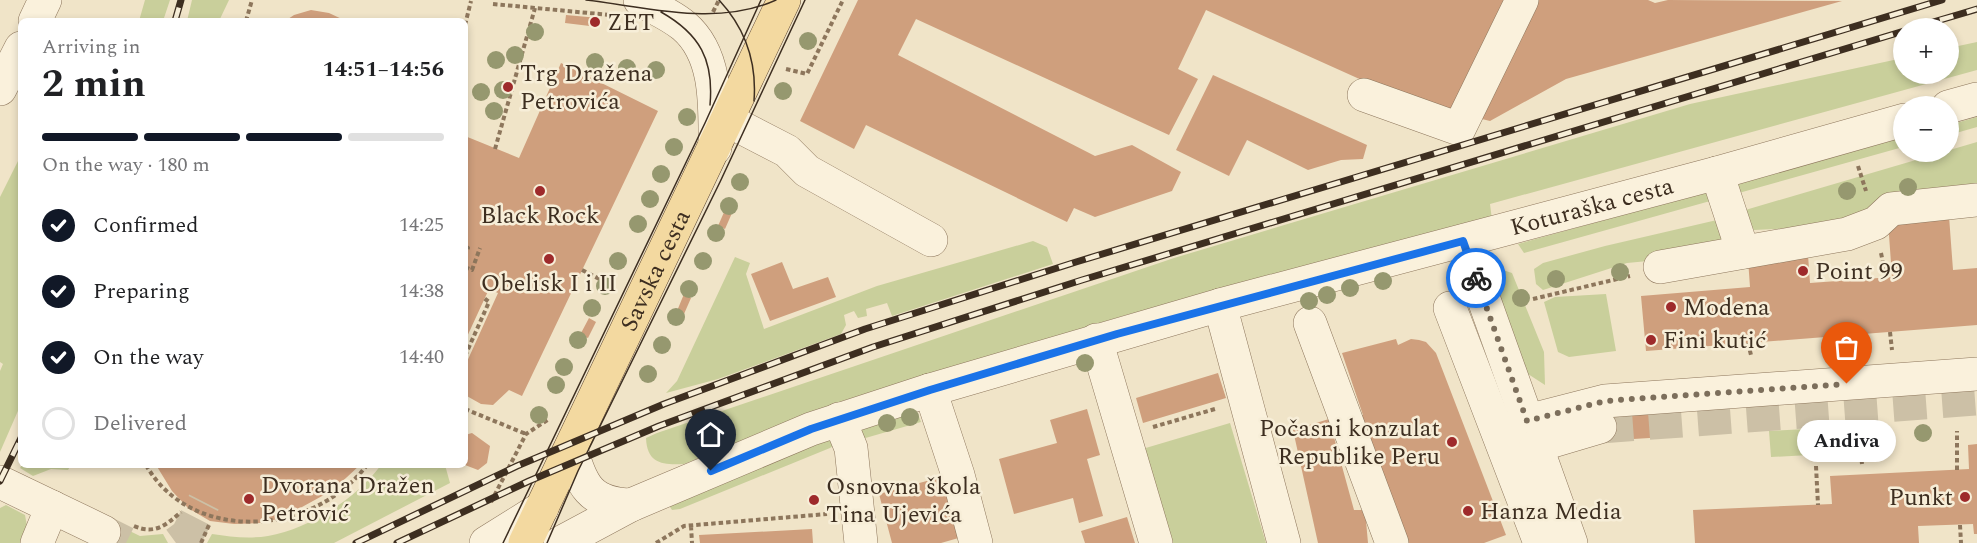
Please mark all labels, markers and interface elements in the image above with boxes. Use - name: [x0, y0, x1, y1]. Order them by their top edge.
- place label: ZET: [607, 5, 654, 41]
- marker: ZET: [588, 15, 602, 29]
- map controls: [1893, 18, 1959, 162]
- button: +: [1893, 18, 1959, 84]
- text: Arriving in: [42, 32, 140, 62]
- text: 14:51–14:56: [322, 53, 444, 86]
- text: 2 min: [42, 55, 146, 114]
- place label: Trg Dražena Petrovića: [520, 56, 653, 120]
- marker: Trg Dražena Petrovića: [501, 80, 515, 94]
- button: −: [1893, 96, 1959, 162]
- text: On the way · 180 m: [42, 150, 210, 180]
- street label: Koturaška cesta: [1506, 168, 1678, 246]
- marker: Black Rock: [533, 184, 547, 198]
- place label: Black Rock: [480, 198, 600, 234]
- street label: Savska cesta: [611, 204, 701, 338]
- icon: check: [42, 209, 75, 242]
- text: Confirmed: [93, 209, 199, 242]
- text: 14:25: [399, 210, 444, 240]
- courier: [1446, 248, 1506, 308]
- marker: Obelisk I i II: [542, 252, 556, 266]
- place label: Point 99: [1815, 254, 1903, 290]
- icon: bike: [1460, 262, 1493, 295]
- marker: Point 99: [1796, 264, 1810, 278]
- place label: Obelisk I i II: [481, 266, 617, 302]
- icon: check: [42, 275, 75, 308]
- text: Preparing: [93, 275, 190, 308]
- text: 14:38: [399, 276, 444, 306]
- place label: Modena: [1683, 290, 1770, 326]
- marker: Modena: [1664, 300, 1678, 314]
- pin: [1821, 322, 1872, 384]
- place label: Fini kutić: [1663, 323, 1767, 359]
- icon: bag: [1830, 331, 1863, 364]
- marker: Fini kutić: [1644, 333, 1658, 347]
- icon: check: [42, 341, 75, 374]
- text: On the way: [93, 341, 204, 374]
- text: 14:40: [399, 342, 444, 372]
- text: Delivered: [93, 407, 187, 440]
- pin: [685, 409, 736, 471]
- place label: Počasni konzulat Republike Peru: [1259, 411, 1440, 475]
- icon: home: [694, 418, 727, 451]
- callout: Andiva: [1798, 420, 1896, 462]
- text: Andiva: [1813, 426, 1880, 456]
- marker: Počasni konzulat Republike Peru: [1445, 435, 1459, 449]
- place label: Dvorana Dražen Petrović: [261, 468, 434, 532]
- place label: Osnovna škola Tina Ujevića: [826, 469, 981, 533]
- place label: Punkt: [1889, 480, 1953, 516]
- marker: Punkt: [1958, 490, 1972, 504]
- marker: Dvorana Dražen Petrović: [242, 492, 256, 506]
- marker: Osnovna škola Tina Ujevića: [807, 493, 821, 507]
- place label: Hanza Media: [1480, 494, 1622, 530]
- marker: Hanza Media: [1461, 504, 1475, 518]

